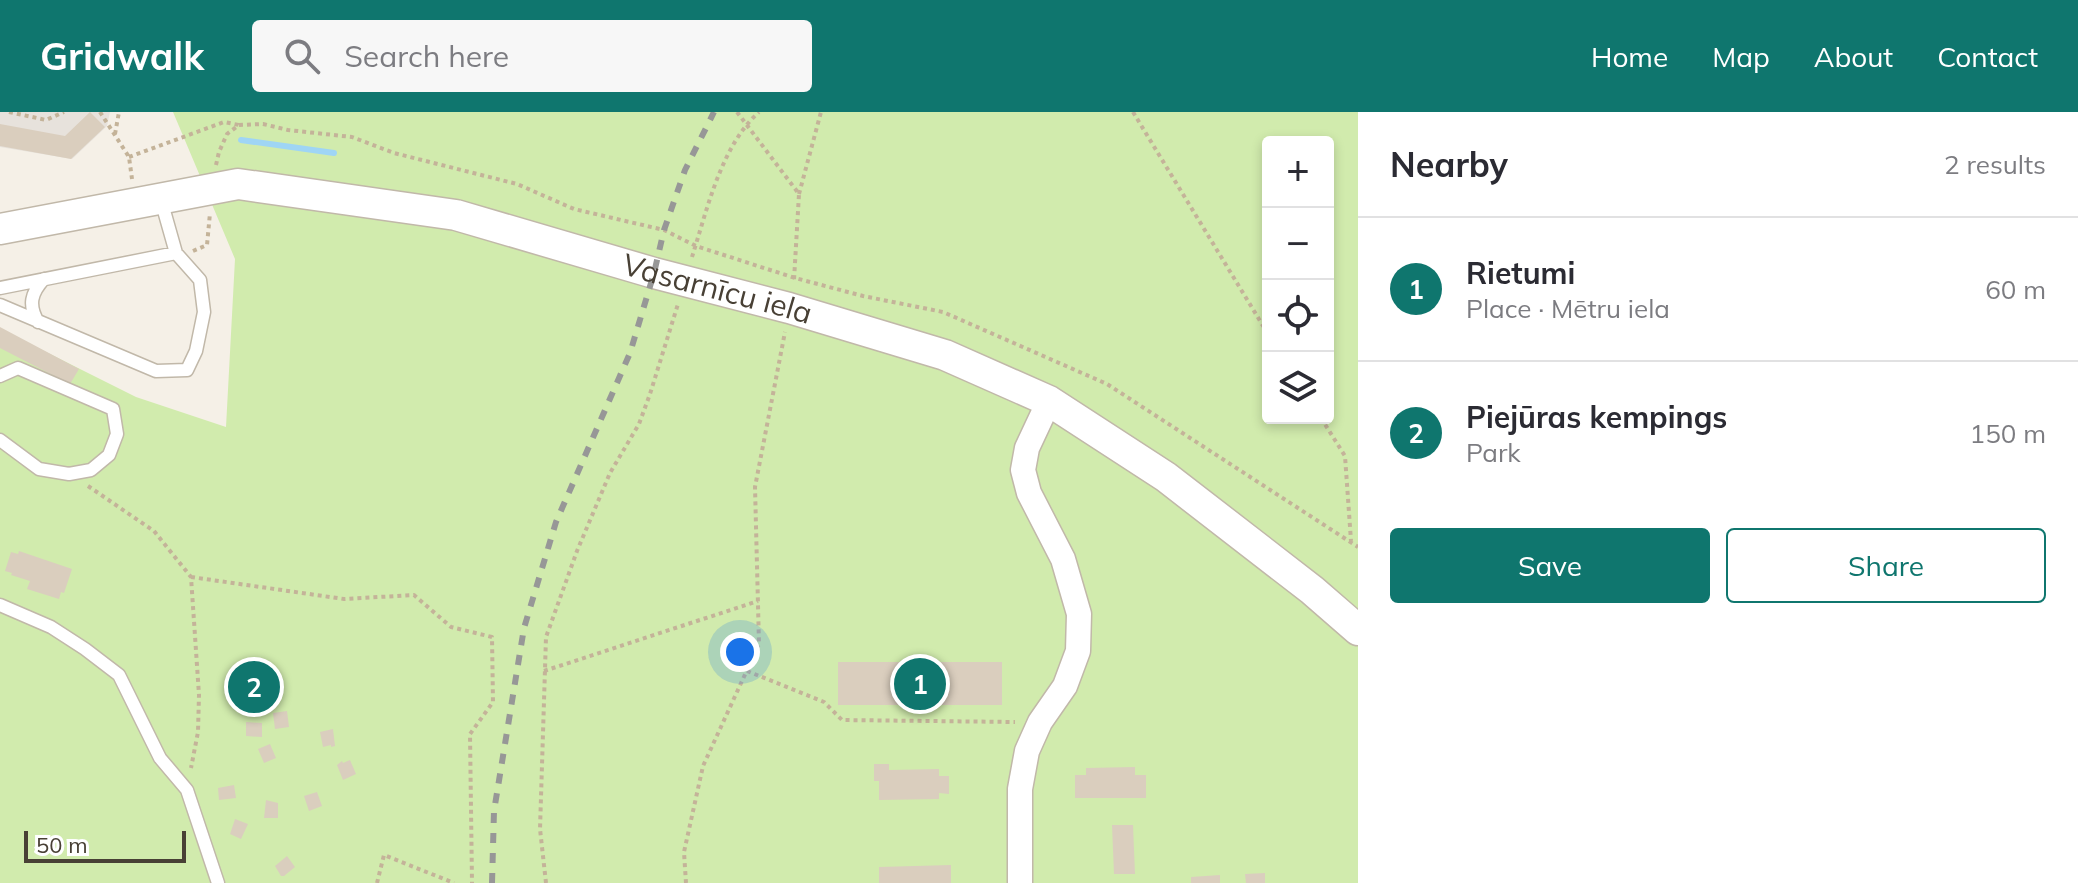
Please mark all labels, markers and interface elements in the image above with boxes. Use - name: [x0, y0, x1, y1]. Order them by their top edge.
- search box: [252, 20, 812, 92]
- text: Gridwalk: [40, 32, 204, 80]
- icon: search: [280, 34, 324, 78]
- text: Search here: [344, 37, 509, 75]
- text: Home: [1591, 39, 1668, 74]
- text: Map: [1712, 39, 1770, 74]
- text: About: [1814, 39, 1893, 74]
- text: Contact: [1937, 39, 2038, 74]
- map controls: [1262, 136, 1334, 424]
- button: +: [1262, 136, 1334, 208]
- text: Nearby: [1390, 143, 1508, 186]
- text: 2 results: [1944, 148, 2046, 181]
- button: −: [1262, 208, 1334, 280]
- street label: Vasarnīcu iela: [618, 245, 817, 332]
- text: Rietumi: [1466, 254, 1575, 292]
- text: 1: [1408, 273, 1424, 306]
- text: 60 m: [1985, 273, 2046, 306]
- button: locate: [1262, 280, 1334, 352]
- text: Place · Mētru iela: [1466, 292, 1670, 325]
- button: layers: [1262, 352, 1334, 424]
- text: Piejūras kempings: [1466, 398, 1727, 436]
- text: 2: [1408, 417, 1424, 450]
- text: 150 m: [1970, 417, 2046, 450]
- text: Park: [1466, 436, 1521, 469]
- button: Save: [1390, 528, 1710, 603]
- button: Share: [1726, 528, 2046, 603]
- your location: [720, 632, 760, 672]
- pin: 1: [894, 654, 946, 714]
- pin: 2: [228, 657, 280, 717]
- scale bar: [24, 827, 186, 863]
- text: 50 m: [36, 831, 87, 859]

